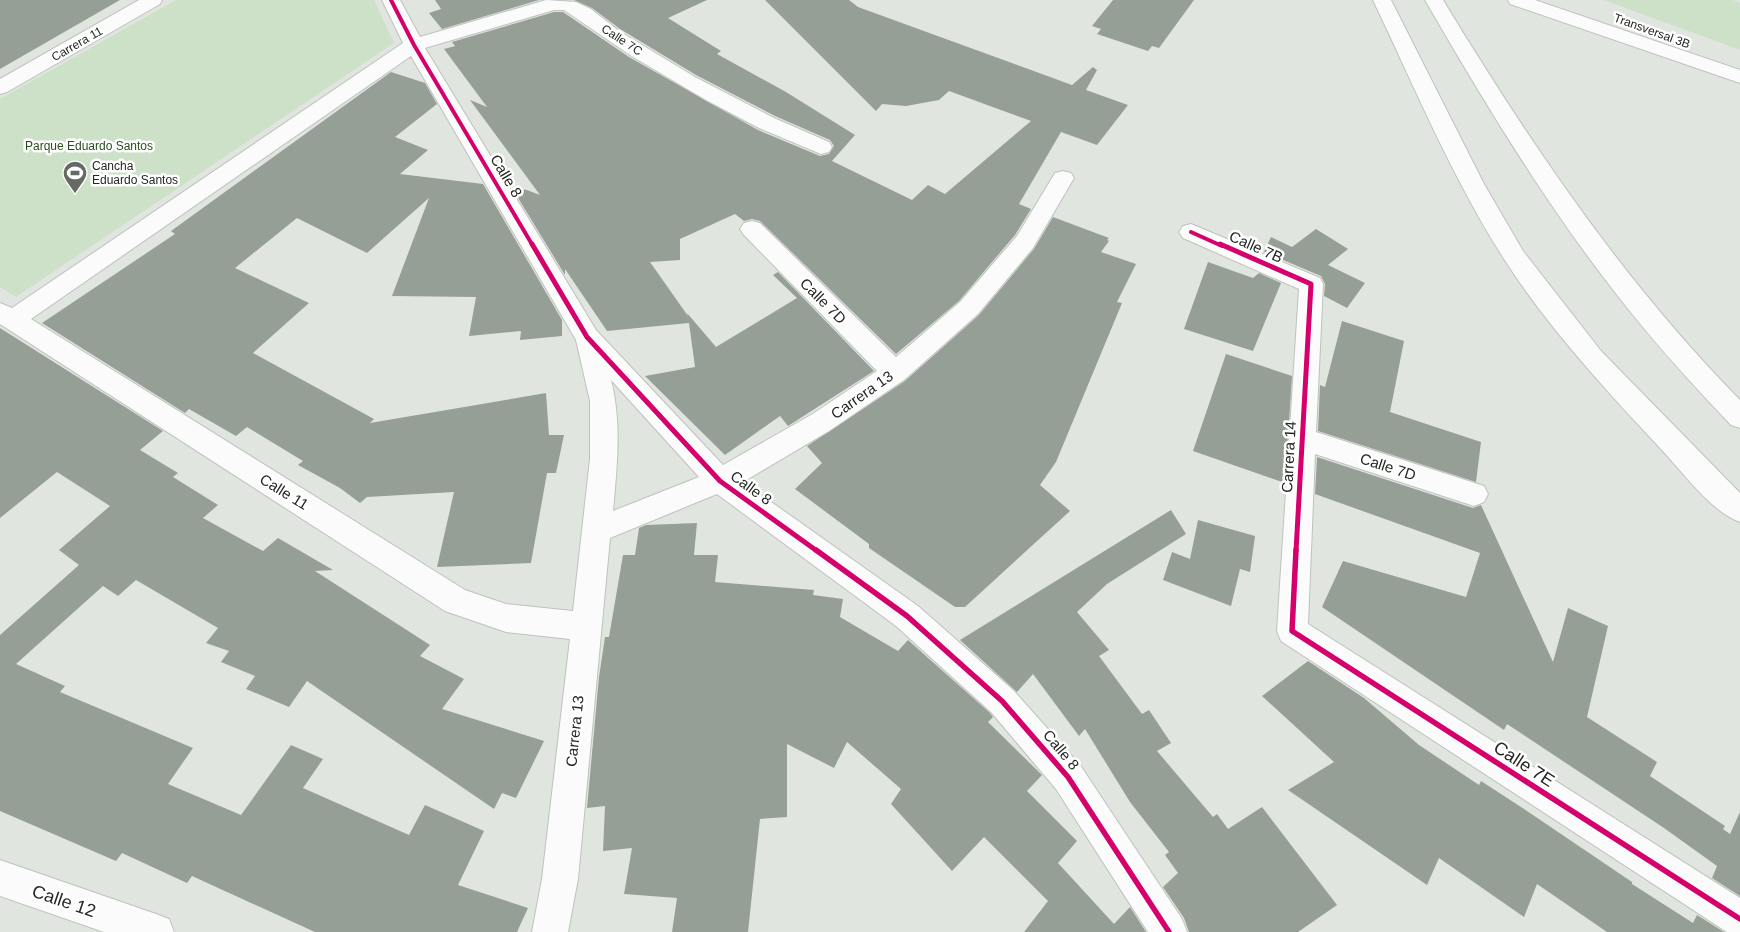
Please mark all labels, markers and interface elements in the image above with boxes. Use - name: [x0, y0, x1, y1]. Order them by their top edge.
- street label: Transversal 3B: [1612, 11, 1692, 51]
- street label: Calle 7C: [599, 22, 645, 59]
- street label: Carrera 11: [49, 24, 105, 64]
- park label: Parque Eduardo Santos: [25, 139, 153, 153]
- street label: Calle 8: [487, 151, 526, 200]
- place label: Cancha Eduardo Santos: [92, 159, 178, 187]
- sports icon: Cancha Eduardo Santos: [62, 160, 88, 194]
- street label: Calle 7B: [1227, 227, 1286, 266]
- street label: Calle 7D: [797, 274, 850, 327]
- street label: Carrera 13: [827, 367, 896, 422]
- street label: Carrera 14: [1278, 421, 1299, 493]
- street label: Calle 7D: [1358, 450, 1418, 484]
- street label: Calle 8: [727, 467, 775, 508]
- street label: Calle 11: [257, 470, 312, 513]
- street label: Carrera 13: [562, 694, 587, 767]
- street label: Calle 8: [1040, 726, 1083, 773]
- street label: Calle 7E: [1490, 737, 1558, 791]
- street label: Calle 12: [30, 881, 98, 921]

